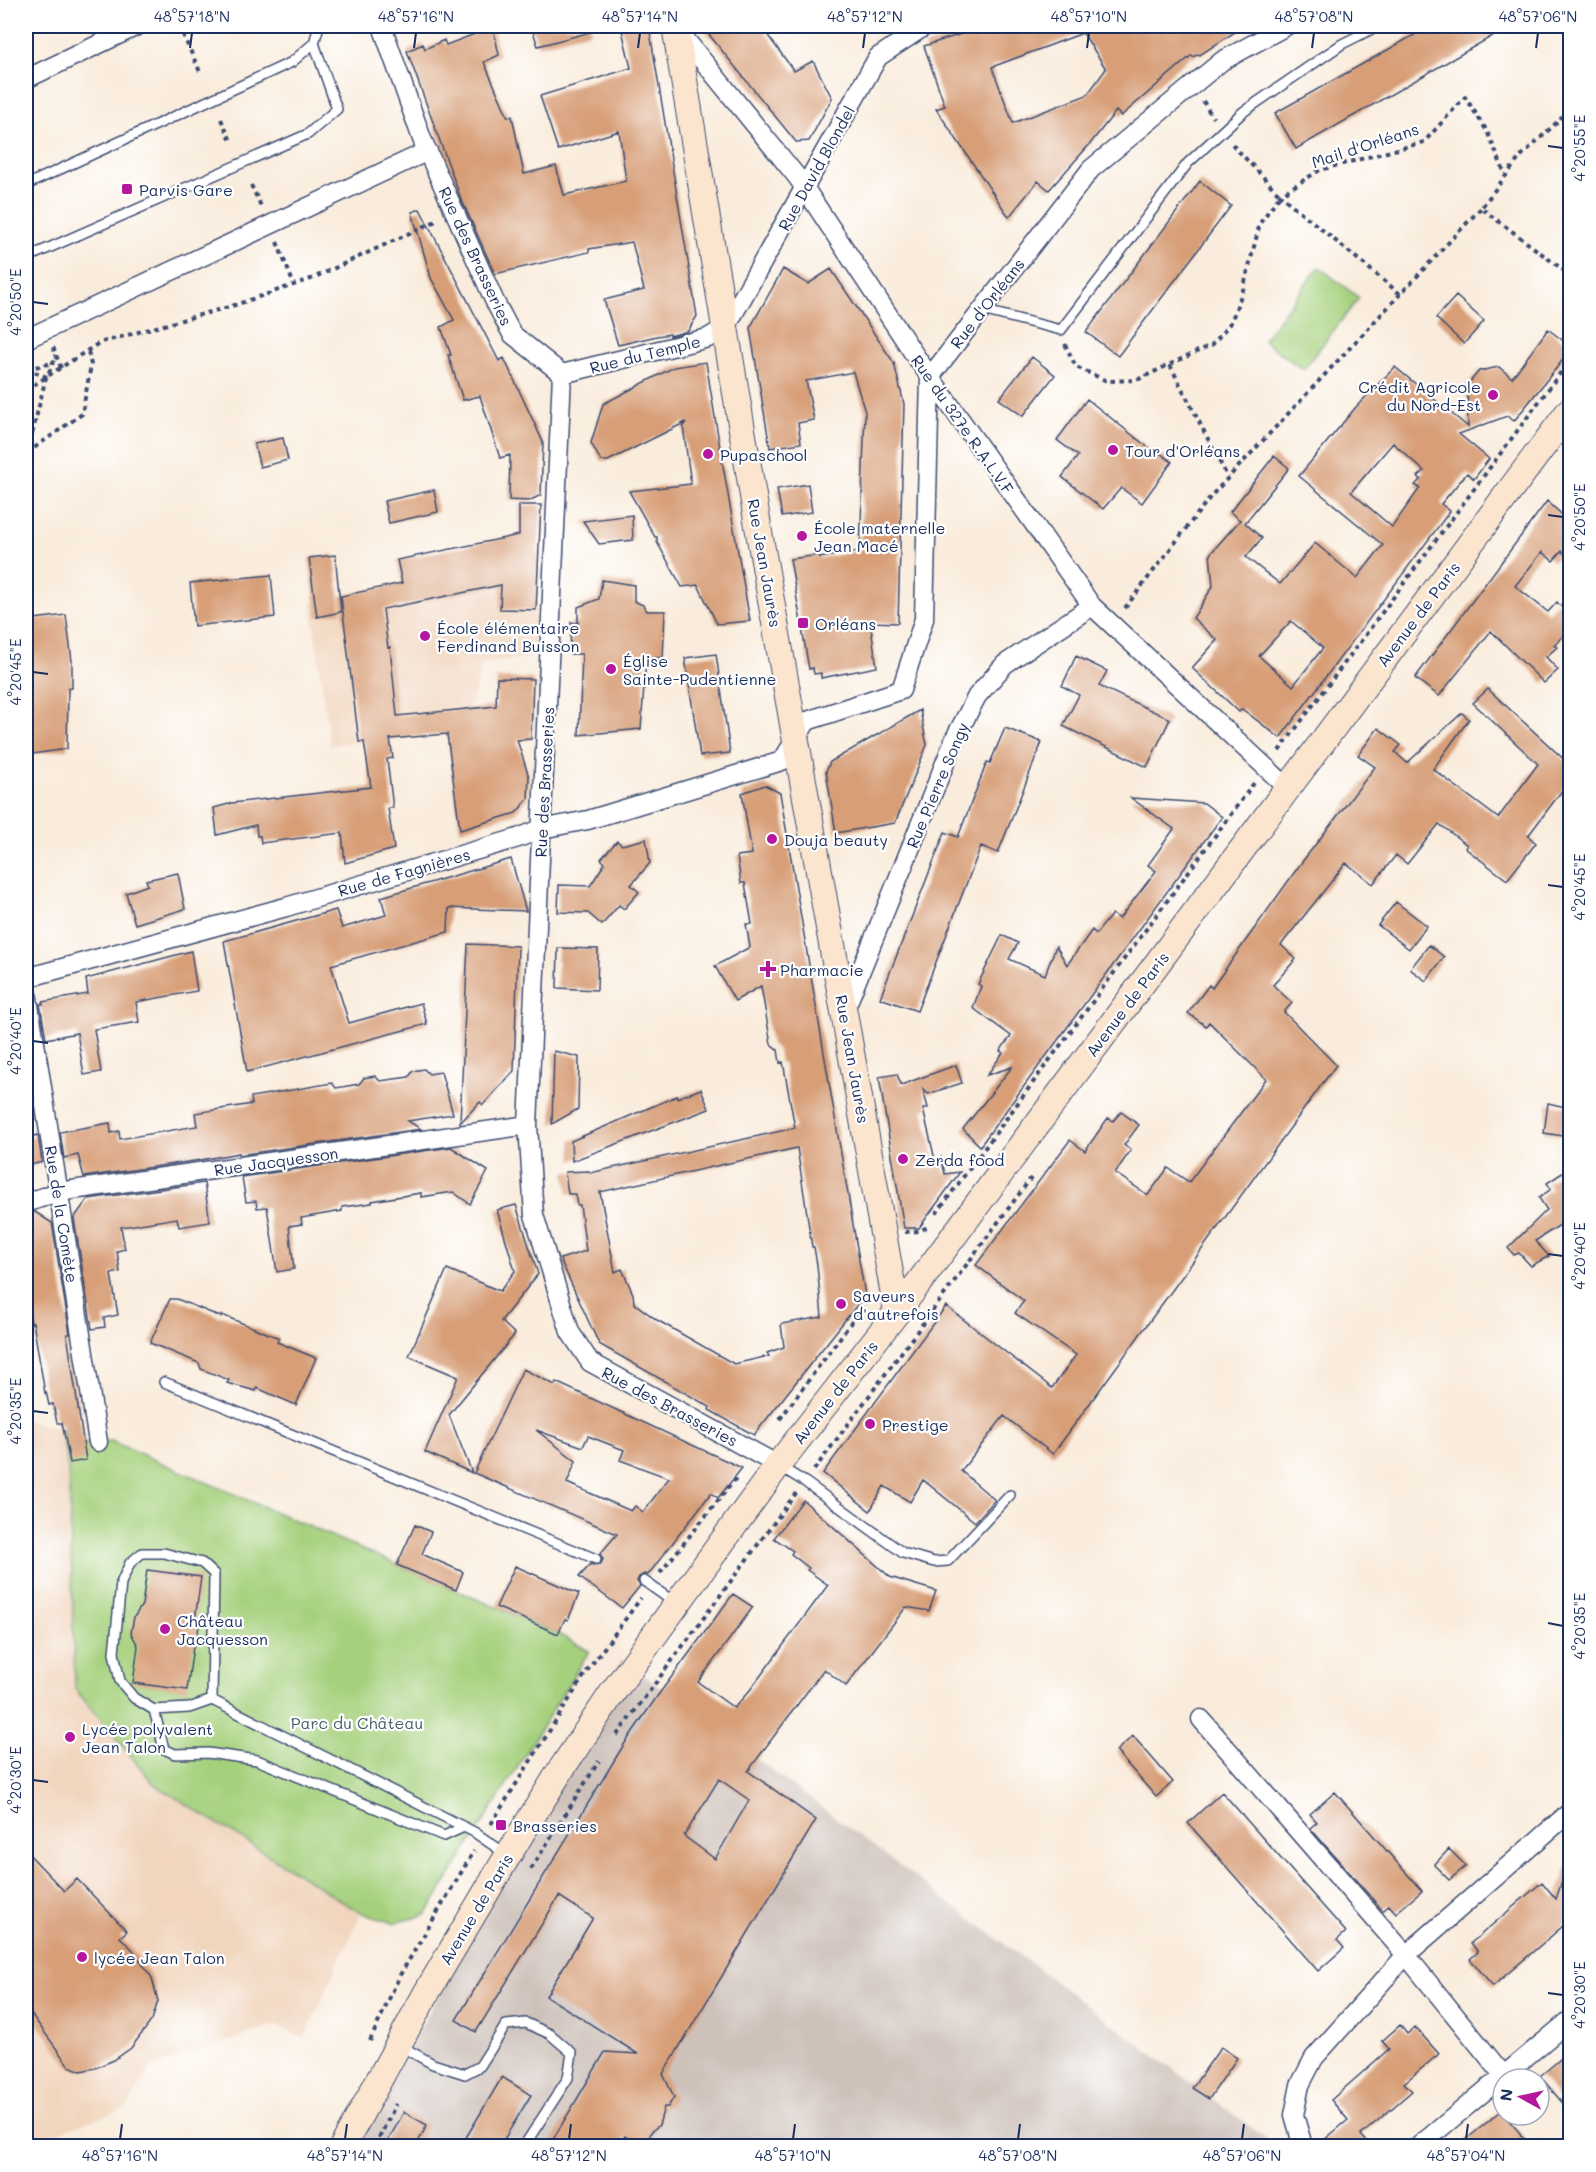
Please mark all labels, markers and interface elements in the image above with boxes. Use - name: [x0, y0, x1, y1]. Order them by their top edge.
- text: 48°57'18"N: [154, 6, 230, 26]
- text: 48°57'16"N: [378, 6, 454, 26]
- text: 48°57'14"N: [602, 6, 678, 26]
- text: 48°57'12"N: [827, 6, 903, 26]
- text: 48°57'10"N: [1051, 6, 1127, 26]
- text: 48°57'08"N: [1275, 6, 1353, 26]
- text: 48°57'06"N: [1499, 6, 1577, 26]
- street label: Rue David Blondel: [773, 102, 859, 234]
- text: 4°20'55"E: [1569, 114, 1589, 181]
- street label: Mail d'Orléans: [1309, 118, 1421, 172]
- place label: Parvis Gare: [139, 179, 233, 200]
- marker: Parvis Gare: [120, 182, 134, 196]
- street label: Rue des Brasseries: [435, 183, 517, 329]
- street label: Rue d'Orléans: [945, 254, 1029, 352]
- text: 4°20'50"E: [5, 268, 25, 336]
- street label: Rue du Temple: [587, 330, 703, 378]
- street label: Rue du 327e R.A.L.V.F: [907, 350, 1019, 498]
- place label: Crédit Agricole du Nord-Est: [1358, 376, 1481, 415]
- marker: Crédit Agricole du Nord-Est: [1486, 388, 1500, 402]
- place label: Tour d'Orléans: [1125, 440, 1240, 461]
- marker: Tour d'Orléans: [1106, 443, 1120, 457]
- place label: Pupaschool: [720, 444, 808, 465]
- marker: Pupaschool: [701, 447, 715, 461]
- text: 4°20'50"E: [1569, 483, 1589, 551]
- street label: Rue Jean Jaurès: [743, 497, 787, 629]
- place label: École maternelle Jean Macé: [814, 517, 946, 556]
- marker: École maternelle Jean Macé: [795, 529, 809, 543]
- street label: Avenue de Paris: [1372, 557, 1464, 671]
- place label: Orléans: [815, 613, 876, 634]
- marker: Orléans: [796, 616, 810, 630]
- place label: École élémentaire Ferdinand Buisson: [437, 617, 579, 656]
- marker: École élémentaire Ferdinand Buisson: [418, 629, 432, 643]
- text: 4°20'45"E: [5, 638, 25, 705]
- place label: Église Sainte-Pudentienne: [623, 650, 776, 689]
- marker: Église Sainte-Pudentienne: [604, 662, 618, 676]
- street label: Rue des Brasseries: [530, 706, 558, 858]
- street label: Rue Pierre Songy: [901, 719, 973, 851]
- place label: Douja beauty: [784, 829, 888, 850]
- marker: Douja beauty: [765, 832, 779, 846]
- street label: Rue de Fagnières: [335, 843, 473, 901]
- text: 4°20'45"E: [1569, 853, 1589, 920]
- street label: Avenue de Paris: [1081, 947, 1173, 1061]
- place label: Pharmacie: [780, 959, 864, 980]
- marker: Pharmacie: [761, 962, 775, 976]
- street label: Rue Jean Jaurès: [831, 993, 875, 1125]
- text: 4°20'40"E: [5, 1007, 25, 1075]
- street label: Rue Jacquesson: [213, 1142, 339, 1180]
- street label: Rue de la Comète: [41, 1144, 83, 1284]
- place label: Zerda food: [915, 1149, 1004, 1170]
- marker: Zerda food: [896, 1152, 910, 1166]
- text: 4°20'40"E: [1569, 1222, 1589, 1290]
- place label: Saveurs d'autrefois: [853, 1285, 939, 1324]
- marker: Saveurs d'autrefois: [834, 1297, 848, 1311]
- street label: Avenue de Paris: [788, 1336, 882, 1448]
- street label: Rue des Brasseries: [598, 1361, 742, 1451]
- text: 4°20'35"E: [5, 1377, 25, 1444]
- place label: Prestige: [882, 1414, 949, 1435]
- marker: Prestige: [863, 1417, 877, 1431]
- text: 4°20'35"E: [1569, 1592, 1589, 1659]
- place label: Château Jacquesson: [177, 1610, 268, 1649]
- marker: Château Jacquesson: [158, 1622, 172, 1636]
- park label: Parc du Château: [291, 1712, 423, 1733]
- place label: Lycée polyvalent Jean Talon: [82, 1718, 213, 1757]
- marker: Lycée polyvalent Jean Talon: [63, 1730, 77, 1744]
- text: 4°20'30"E: [5, 1746, 25, 1814]
- place label: Brasseries: [513, 1815, 597, 1836]
- marker: Brasseries: [494, 1818, 508, 1832]
- street label: Avenue de Paris: [435, 1850, 517, 1968]
- place label: lycée Jean Talon: [94, 1947, 225, 1968]
- marker: lycée Jean Talon: [75, 1950, 89, 1964]
- text: 4°20'30"E: [1569, 1961, 1589, 2029]
- north arrow: [1491, 2067, 1551, 2127]
- text: N: [1494, 2087, 1517, 2102]
- text: 48°57'16"N: [82, 2145, 158, 2165]
- text: 48°57'14"N: [307, 2145, 383, 2165]
- text: 48°57'12"N: [531, 2145, 607, 2165]
- text: 48°57'10"N: [755, 2145, 831, 2165]
- text: 48°57'08"N: [979, 2145, 1057, 2165]
- text: 48°57'06"N: [1203, 2145, 1281, 2165]
- text: 48°57'04"N: [1427, 2145, 1505, 2165]

